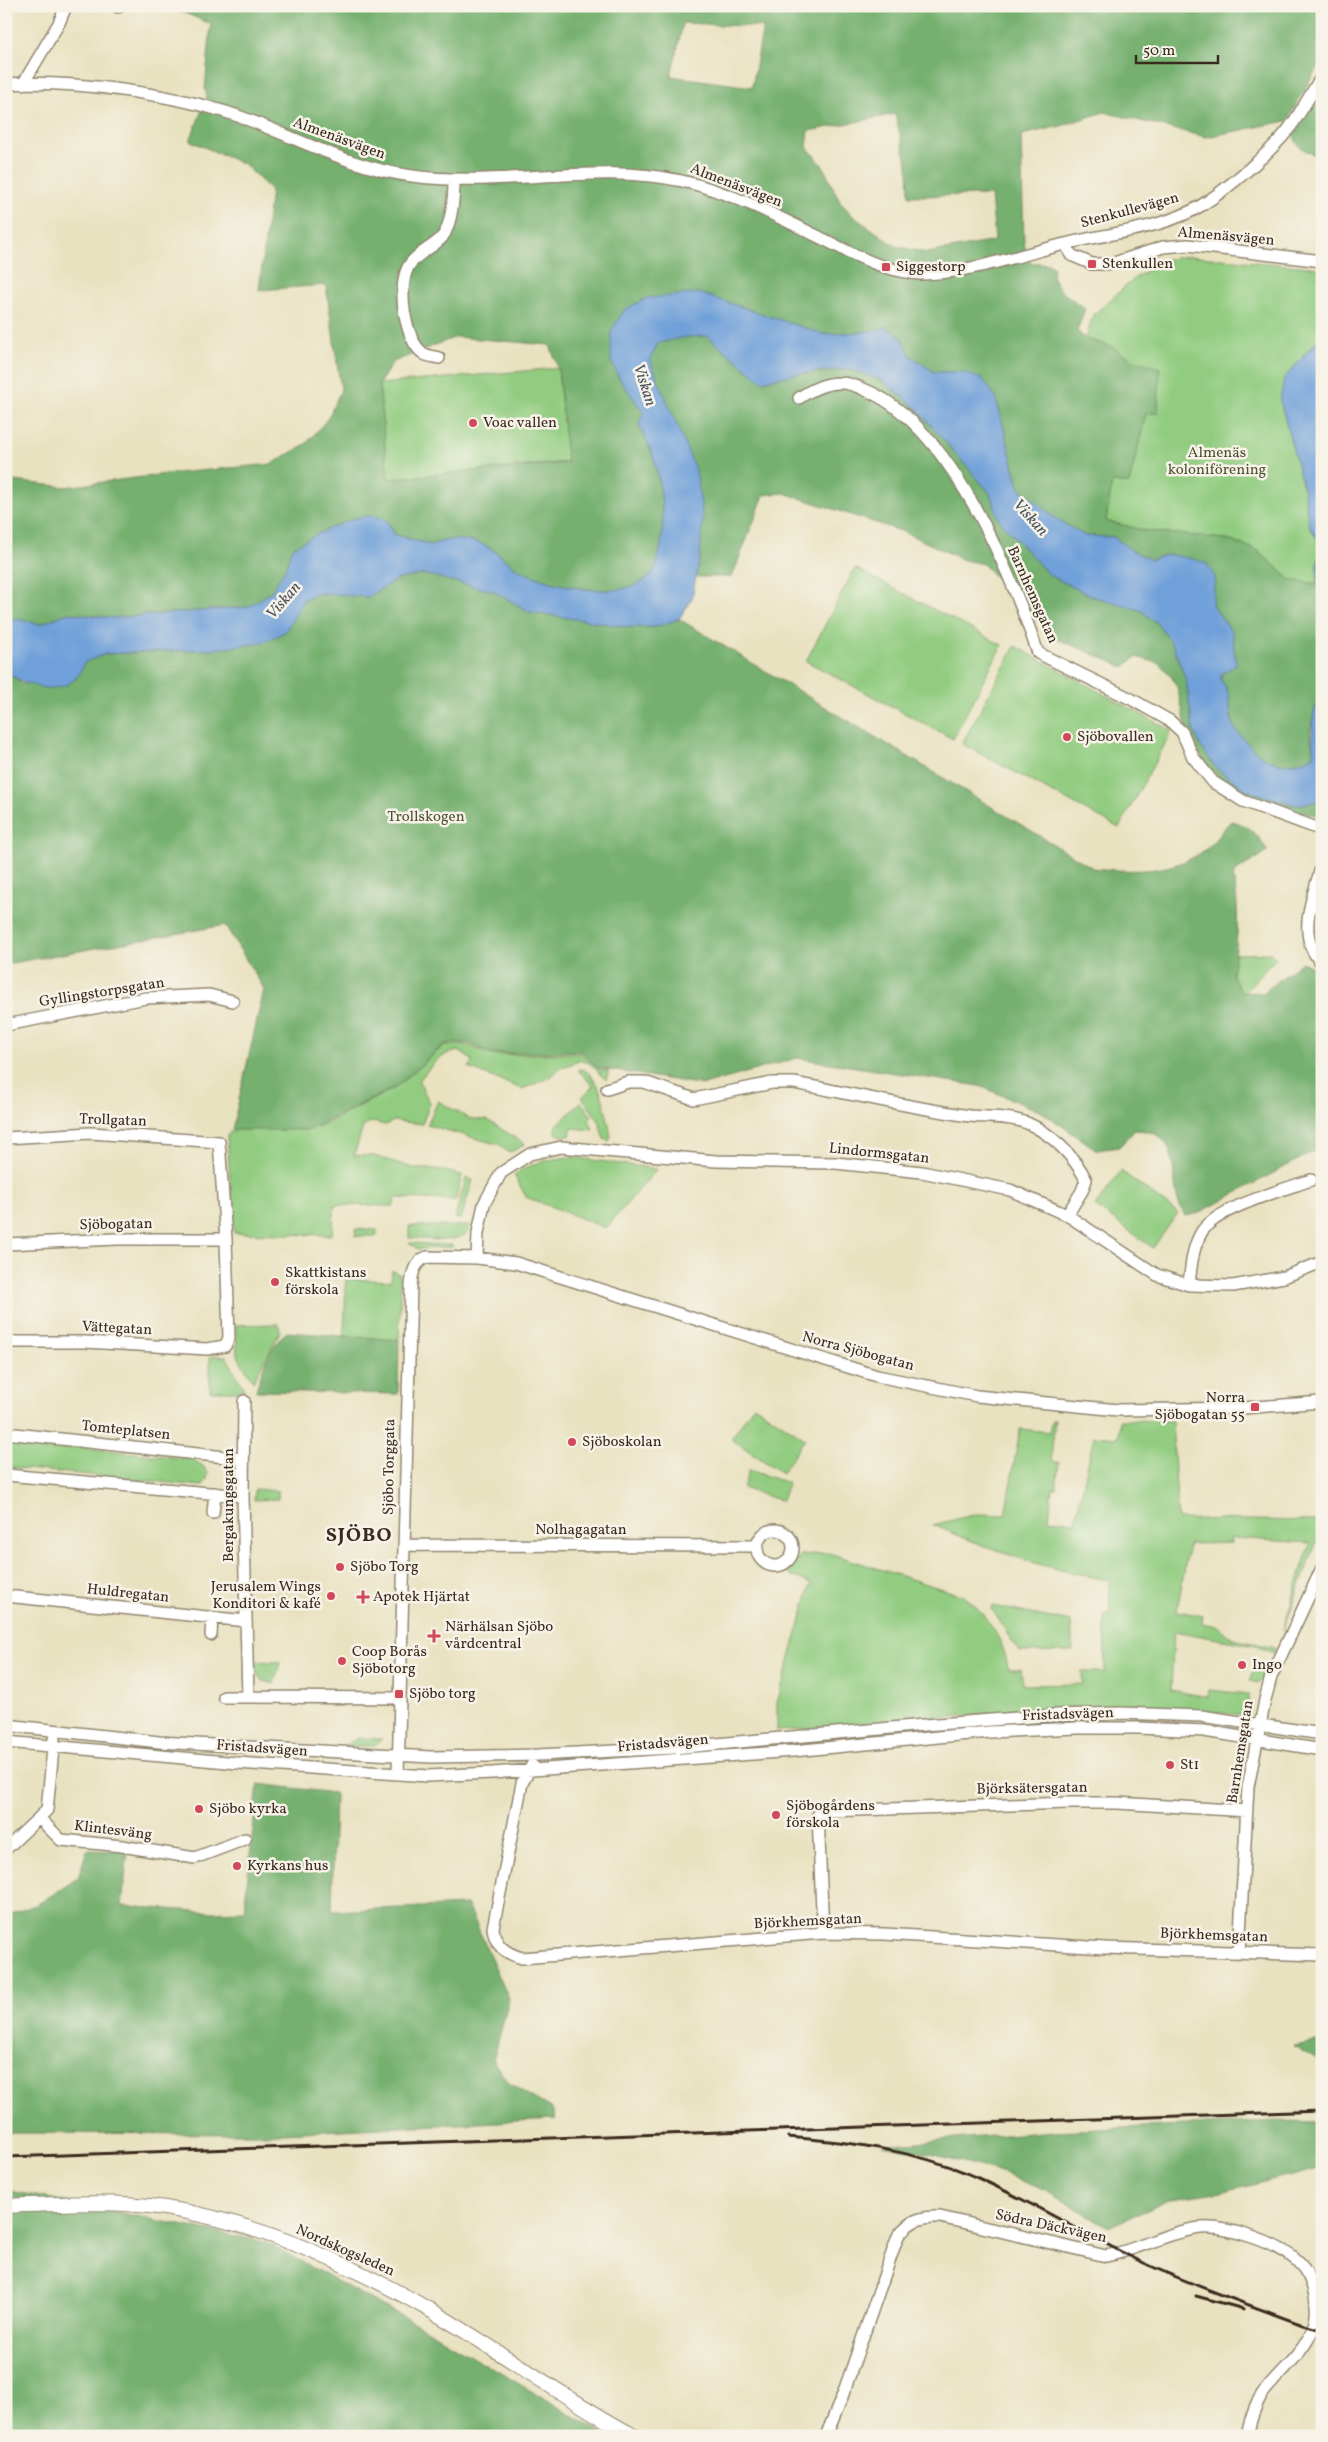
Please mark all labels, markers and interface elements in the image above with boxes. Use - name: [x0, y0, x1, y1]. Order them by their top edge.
- scale bar: [1136, 32, 1218, 64]
- text: 50 m: [1143, 41, 1175, 62]
- street label: Almenäsvägen: [290, 113, 388, 165]
- street label: Almenäsvägen: [687, 159, 785, 213]
- street label: Stenkullevägen: [1078, 188, 1182, 234]
- street label: Almenäsvägen: [1177, 222, 1275, 252]
- place label: Stenkullen: [1102, 254, 1173, 275]
- place label: Siggestorp: [896, 257, 966, 278]
- marker: Stenkullen: [1086, 258, 1098, 270]
- marker: Siggestorp: [880, 261, 892, 273]
- water label: Viskan: [627, 361, 661, 409]
- place label: Voac vallen: [483, 413, 557, 434]
- marker: Voac vallen: [467, 417, 479, 429]
- park label: Almenäs koloniförening: [1168, 443, 1267, 481]
- water label: Viskan: [1007, 495, 1053, 541]
- street label: Barnhemsgatan: [1001, 543, 1063, 647]
- water label: Viskan: [262, 577, 306, 625]
- place label: Sjöbovallen: [1077, 727, 1154, 748]
- marker: Sjöbovallen: [1061, 731, 1073, 743]
- park label: Trollskogen: [387, 807, 465, 828]
- street label: Gyllingstorpsgatan: [38, 973, 166, 1013]
- street label: Trollgatan: [79, 1109, 147, 1133]
- street label: Lindormsgatan: [828, 1138, 930, 1170]
- street label: Sjöbogatan: [79, 1214, 153, 1236]
- place label: Skattkistans förskola: [285, 1263, 366, 1301]
- marker: Skattkistans förskola: [269, 1276, 281, 1288]
- street label: Vättegatan: [81, 1317, 153, 1341]
- street label: Norra Sjöbogatan: [800, 1327, 916, 1377]
- place label: Norra Sjöbogatan 55: [1154, 1388, 1245, 1426]
- marker: Norra Sjöbogatan 55: [1249, 1401, 1261, 1413]
- street label: Tomteplatsen: [81, 1416, 171, 1446]
- street label: Sjöbo Torggata: [379, 1419, 401, 1515]
- place label: Sjöboskolan: [582, 1432, 662, 1453]
- marker: Sjöboskolan: [566, 1436, 578, 1448]
- street label: Bergakungsgatan: [219, 1448, 240, 1562]
- street label: Nolhagagatan: [535, 1520, 627, 1541]
- district label: SJÖBO: [326, 1522, 392, 1550]
- place label: Sjöbo Torg: [350, 1557, 419, 1578]
- marker: Sjöbo Torg: [334, 1561, 346, 1573]
- place label: Jerusalem Wings Konditori & kafé: [211, 1577, 321, 1615]
- street label: Huldregatan: [86, 1579, 170, 1609]
- place label: Apotek Hjärtat: [373, 1587, 470, 1608]
- marker: Jerusalem Wings Konditori & kafé: [325, 1590, 337, 1602]
- marker: Apotek Hjärtat: [357, 1591, 369, 1603]
- place label: Närhälsan Sjöbo vårdcentral: [445, 1617, 553, 1655]
- marker: Närhälsan Sjöbo vårdcentral: [427, 1629, 441, 1643]
- place label: Coop Borås Sjöbotorg: [352, 1642, 427, 1680]
- marker: Coop Borås Sjöbotorg: [336, 1655, 348, 1667]
- place label: Ingo: [1252, 1655, 1282, 1676]
- marker: Ingo: [1236, 1659, 1248, 1671]
- place label: Sjöbo torg: [409, 1684, 476, 1705]
- marker: Sjöbo torg: [393, 1688, 405, 1700]
- street label: Barnhemsgatan: [1222, 1699, 1260, 1805]
- street label: Fristadsvägen: [1022, 1703, 1114, 1727]
- street label: Fristadsvägen: [616, 1730, 710, 1758]
- street label: Fristadsvägen: [216, 1735, 308, 1763]
- place label: St1: [1180, 1755, 1199, 1776]
- marker: St1: [1164, 1759, 1176, 1771]
- street label: Björksätersgatan: [976, 1778, 1088, 1800]
- place label: Sjöbogårdens förskola: [786, 1796, 875, 1834]
- place label: Sjöbo kyrka: [209, 1799, 287, 1820]
- marker: Sjöbo kyrka: [193, 1803, 205, 1815]
- marker: Sjöbogårdens förskola: [770, 1809, 782, 1821]
- street label: Klintesväng: [73, 1816, 154, 1846]
- place label: Kyrkans hus: [247, 1856, 328, 1877]
- marker: Kyrkans hus: [231, 1860, 243, 1872]
- street label: Björkhemsgatan: [753, 1909, 863, 1935]
- street label: Björkhemsgatan: [1159, 1924, 1269, 1948]
- street label: Södra Däckvägen: [993, 2205, 1109, 2249]
- street label: Nordskogsleden: [292, 2220, 398, 2282]

